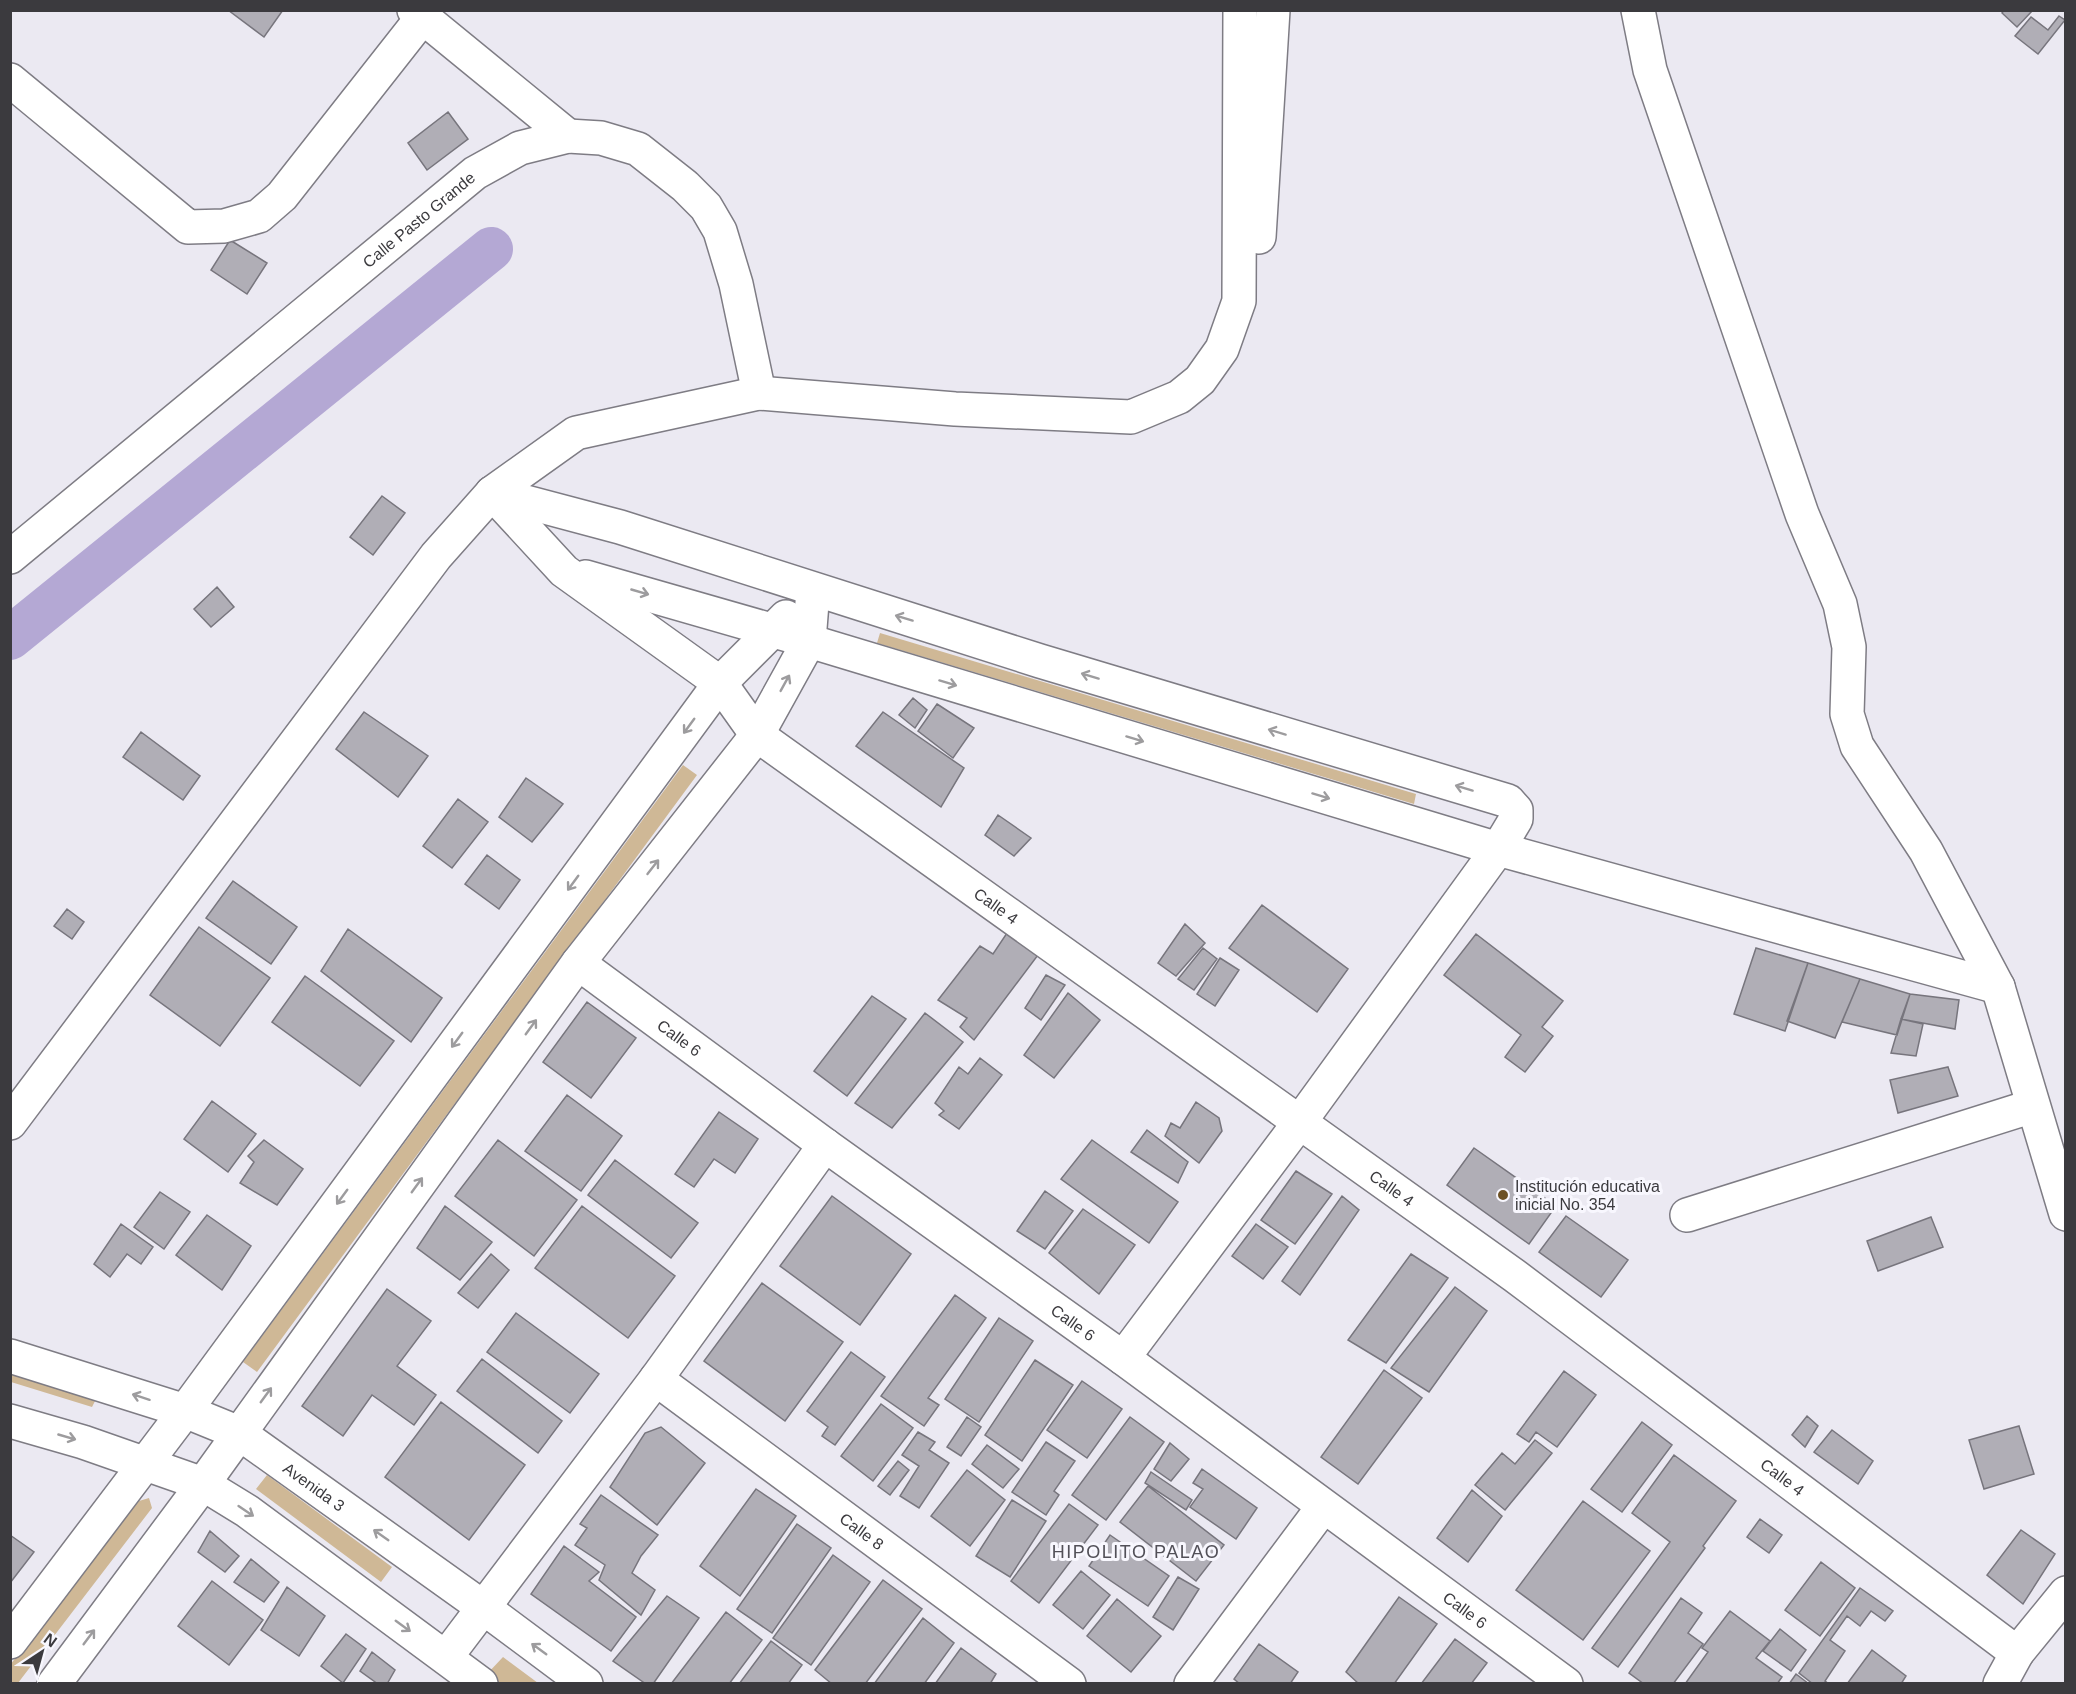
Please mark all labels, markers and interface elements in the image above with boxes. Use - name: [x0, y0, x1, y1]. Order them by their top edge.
- street label: Calle Pasto Grande: [359, 168, 478, 271]
- one-way arrow: [630, 587, 649, 599]
- one-way arrow: [895, 612, 914, 623]
- one-way arrow: [1081, 670, 1100, 681]
- one-way arrow: [780, 675, 791, 693]
- one-way arrow: [938, 678, 957, 689]
- one-way arrow: [682, 717, 695, 733]
- one-way arrow: [1268, 726, 1287, 737]
- one-way arrow: [1125, 734, 1144, 745]
- one-way arrow: [1455, 782, 1474, 793]
- one-way arrow: [1311, 791, 1330, 802]
- one-way arrow: [646, 859, 659, 875]
- one-way arrow: [567, 874, 579, 890]
- street label: Calle 4: [971, 884, 1022, 927]
- street label: Calle 6: [654, 1016, 705, 1059]
- one-way arrow: [525, 1020, 538, 1036]
- one-way arrow: [451, 1031, 463, 1047]
- street label: Calle 4: [1367, 1167, 1417, 1210]
- one-way arrow: [411, 1178, 424, 1194]
- place label: Institución educativa inicial No. 354: [1515, 1178, 1660, 1213]
- one-way arrow: [335, 1188, 348, 1204]
- marker: Institución educativa inicial No. 354: [1496, 1188, 1510, 1202]
- street label: Calle 6: [1048, 1301, 1099, 1344]
- one-way arrow: [260, 1387, 273, 1403]
- one-way arrow: [132, 1391, 151, 1402]
- one-way arrow: [57, 1432, 76, 1443]
- street label: Calle 4: [1758, 1455, 1808, 1499]
- street label: Avenida 3: [280, 1459, 348, 1514]
- one-way arrow: [237, 1505, 254, 1517]
- street label: Calle 8: [837, 1509, 887, 1553]
- one-way arrow: [373, 1529, 389, 1541]
- district label: HIPOLITO PALAO: [1052, 1542, 1220, 1562]
- street label: Calle 6: [1440, 1588, 1490, 1632]
- one-way arrow: [395, 1620, 411, 1632]
- north arrow: [12, 1622, 72, 1682]
- one-way arrow: [83, 1629, 95, 1645]
- text: N: [41, 1630, 60, 1651]
- one-way arrow: [531, 1643, 547, 1656]

